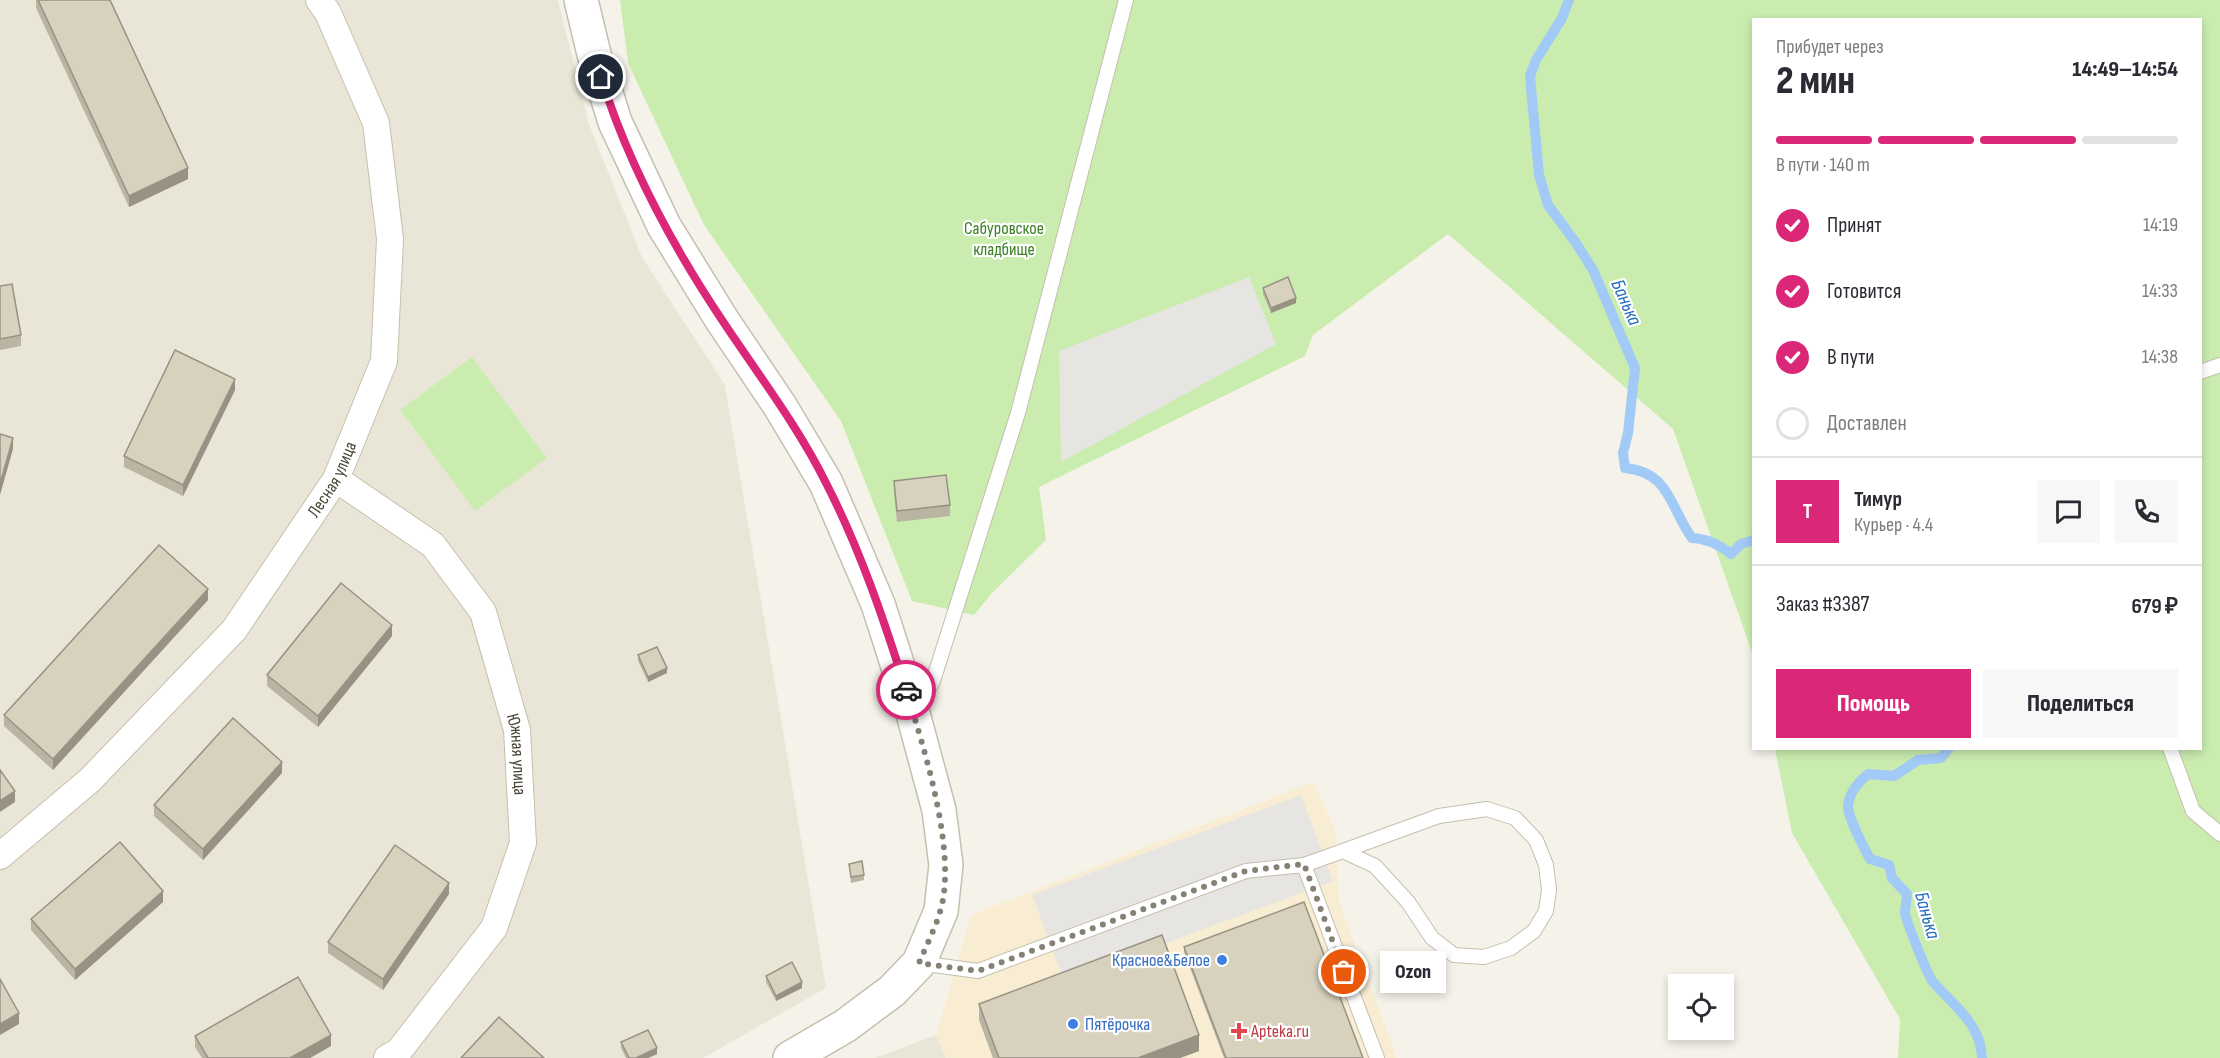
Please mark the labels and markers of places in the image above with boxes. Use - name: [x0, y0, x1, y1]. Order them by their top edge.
- pin: [575, 51, 626, 102]
- pin: [1318, 946, 1369, 997]
- place label: Красное&Белое: [1112, 950, 1210, 971]
- callout: Ozon: [1380, 951, 1446, 993]
- marker: Красное&Белое: [1215, 953, 1229, 967]
- place label: Пятёрочка: [1085, 1014, 1150, 1035]
- marker: Пятёрочка: [1066, 1017, 1080, 1031]
- place label: Apteka.ru: [1250, 1021, 1309, 1042]
- marker: Apteka.ru: [1232, 1024, 1246, 1038]

